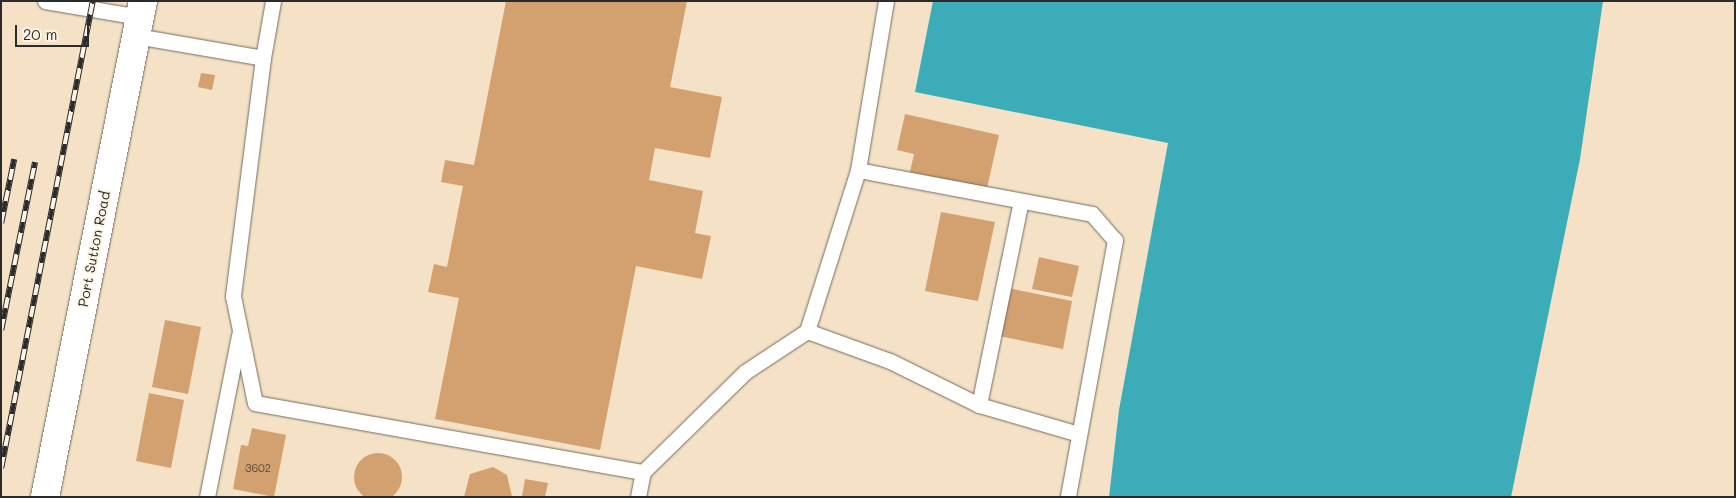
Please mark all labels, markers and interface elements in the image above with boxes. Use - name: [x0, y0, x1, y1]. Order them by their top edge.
- scale bar: [18, 15, 91, 47]
- text: 20 m: [23, 24, 57, 44]
- street label: Port Sutton Road: [75, 190, 113, 308]
- house number: 3602: [245, 461, 271, 475]

